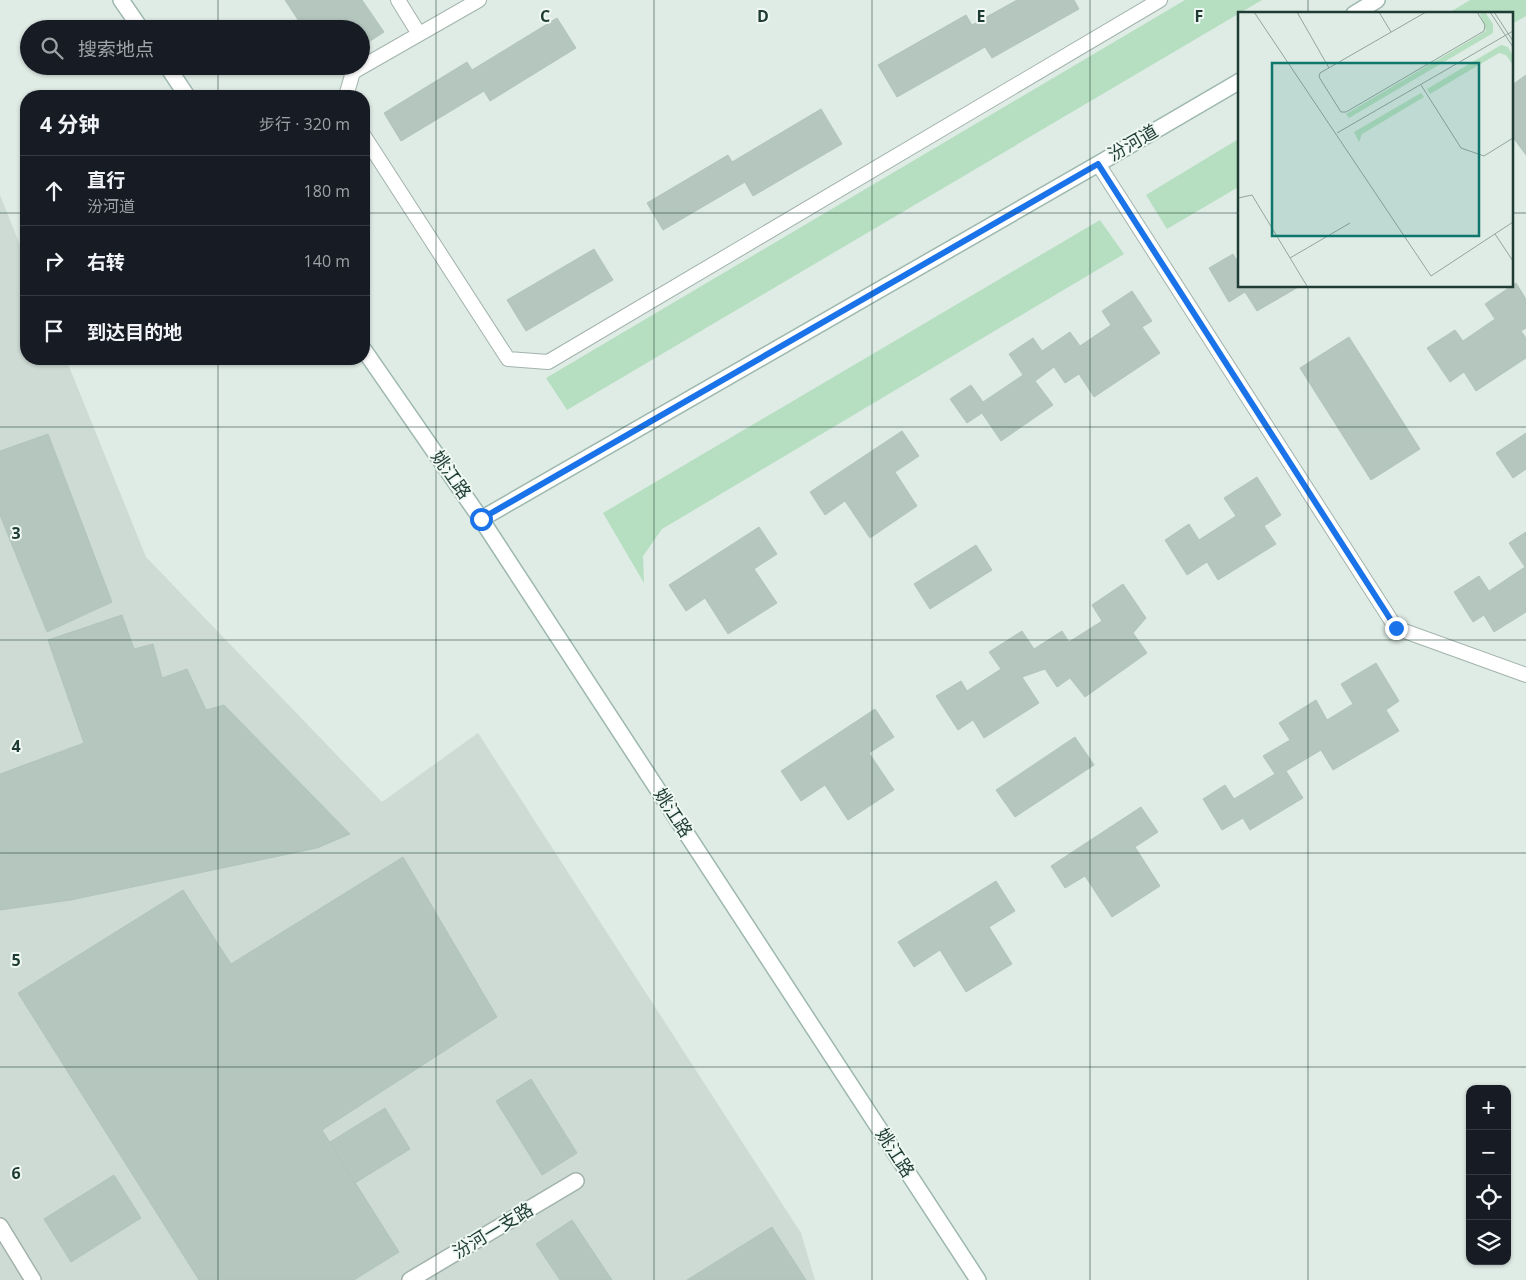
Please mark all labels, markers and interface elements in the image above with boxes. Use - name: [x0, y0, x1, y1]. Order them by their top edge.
- text: C: [540, 5, 550, 27]
- text: D: [757, 5, 769, 27]
- text: E: [977, 5, 986, 27]
- text: F: [1195, 5, 1203, 27]
- inset map: [1238, 12, 1514, 288]
- search box: [20, 20, 370, 75]
- icon: search: [38, 34, 66, 62]
- text: 搜索地点: [78, 36, 154, 62]
- text: 4 分钟: [40, 110, 99, 138]
- text: 步行 · 320 m: [259, 113, 350, 135]
- street label: 汾河道: [1103, 118, 1162, 166]
- text: 直行: [87, 167, 125, 193]
- icon: ahead: [40, 177, 68, 205]
- text: 180 m: [304, 180, 350, 202]
- text: 汾河道: [87, 195, 135, 217]
- icon: right: [40, 247, 68, 275]
- text: 右转: [87, 249, 125, 275]
- text: 140 m: [304, 250, 350, 272]
- icon: arrive: [40, 317, 68, 345]
- text: 到达目的地: [87, 319, 182, 345]
- street label: 姚江路: [427, 445, 477, 503]
- route start: [470, 508, 493, 531]
- text: 3: [11, 522, 21, 544]
- route end: [1385, 617, 1408, 640]
- text: 4: [11, 735, 21, 757]
- street label: 姚江路: [649, 783, 699, 842]
- text: 5: [11, 949, 21, 971]
- map controls: [1466, 1085, 1511, 1265]
- button: +: [1466, 1085, 1511, 1130]
- street label: 姚江路: [871, 1123, 921, 1182]
- button: −: [1466, 1130, 1511, 1175]
- text: 6: [11, 1162, 21, 1184]
- button: locate: [1466, 1175, 1511, 1220]
- street label: 汾河一支路: [448, 1197, 537, 1264]
- button: layers: [1466, 1220, 1511, 1265]

